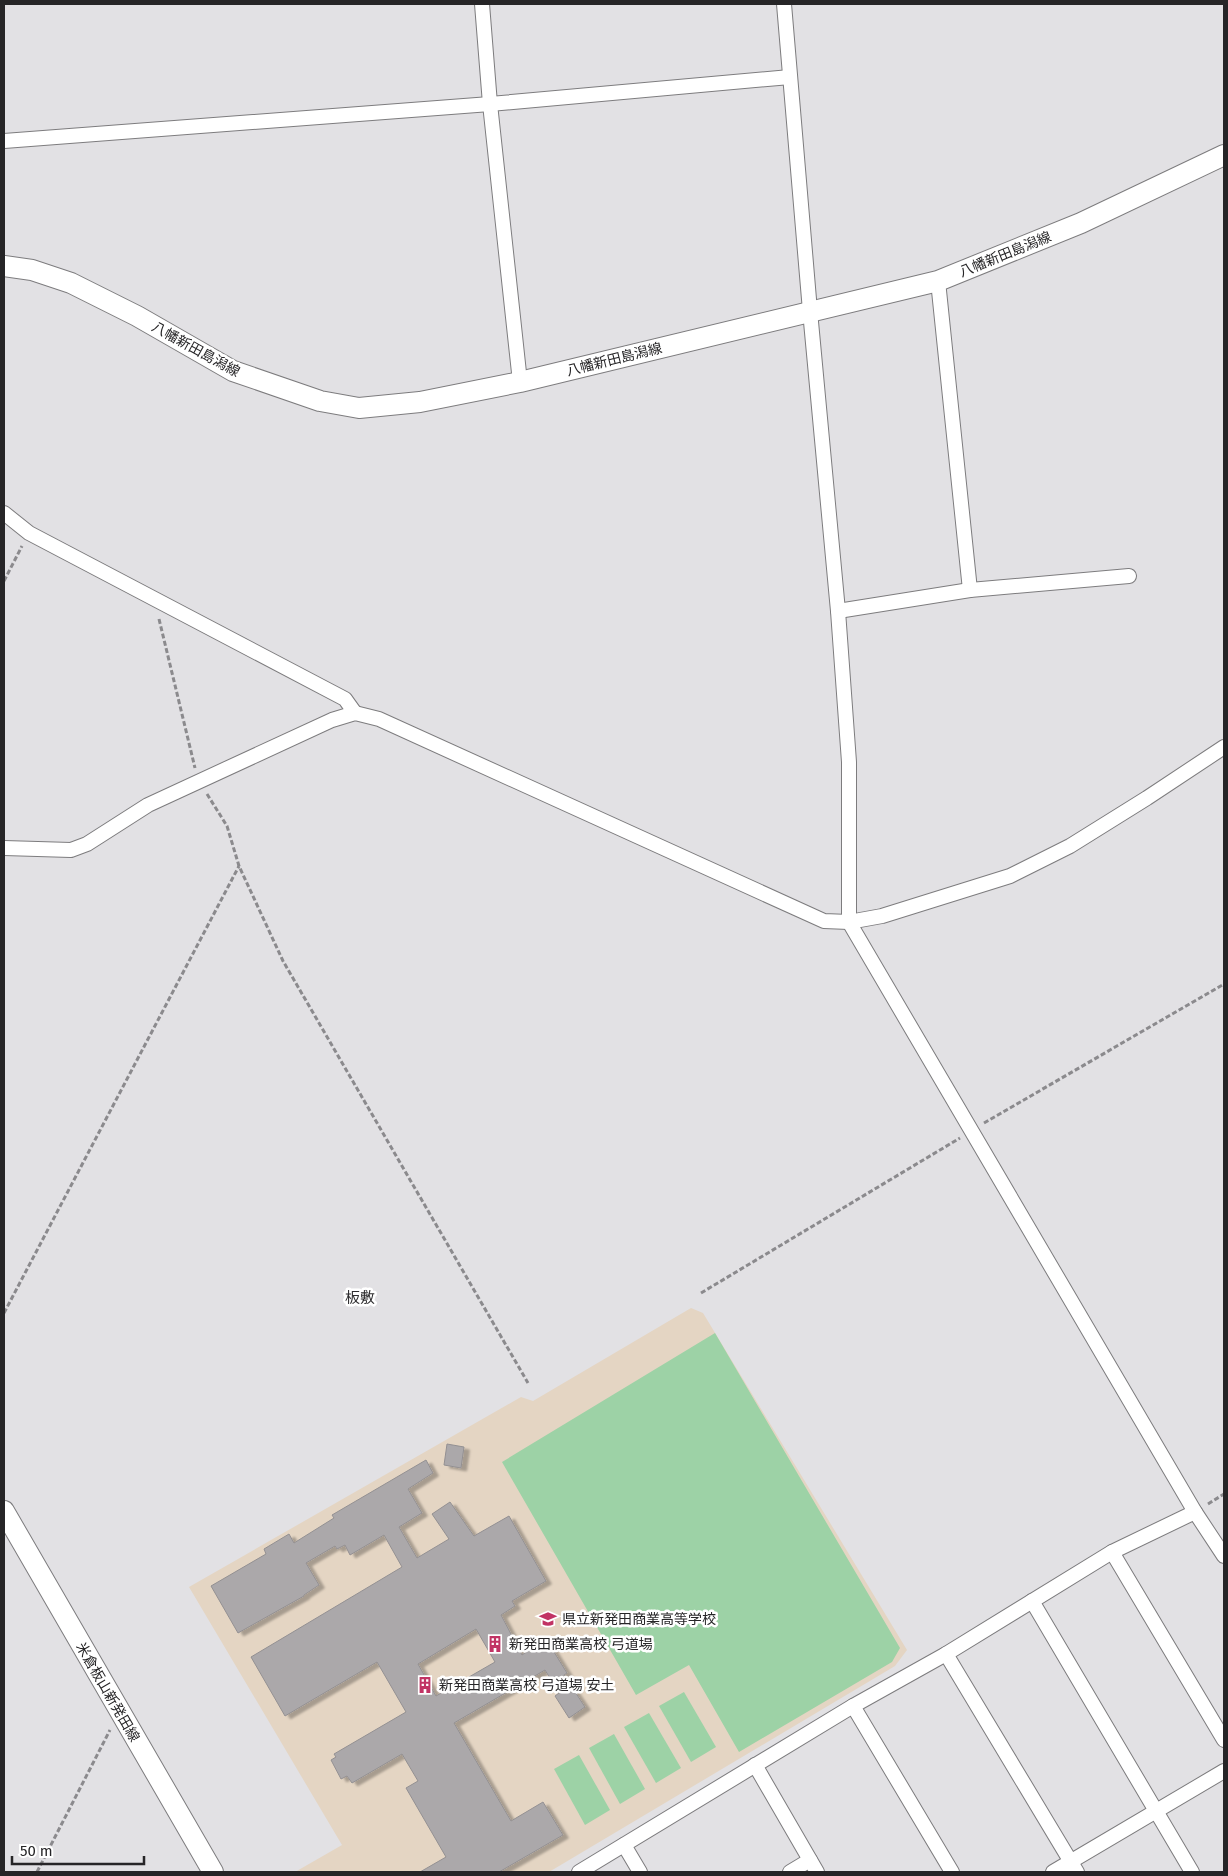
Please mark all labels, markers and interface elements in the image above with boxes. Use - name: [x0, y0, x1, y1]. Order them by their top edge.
- street label: 八幡新田島潟線: [957, 228, 1054, 281]
- street label: 八幡新田島潟線: [149, 318, 243, 381]
- street label: 八幡新田島潟線: [565, 339, 664, 380]
- district label: 板敷: [345, 1289, 375, 1307]
- school or university icon: 県立新発田商業高等学校: [538, 1609, 558, 1629]
- place label: 県立新発田商業高等学校: [562, 1611, 716, 1628]
- building icon: 新発田商業高校 弓道場: [485, 1634, 505, 1654]
- place label: 新発田商業高校 弓道場: [509, 1636, 653, 1653]
- street label: 米倉板山新発田線: [72, 1640, 143, 1745]
- building icon: 新発田商業高校 弓道場 安土: [415, 1675, 435, 1695]
- place label: 新発田商業高校 弓道場 安土: [439, 1677, 614, 1694]
- scale bar: [12, 1834, 145, 1866]
- text: 50 m: [20, 1842, 53, 1860]

